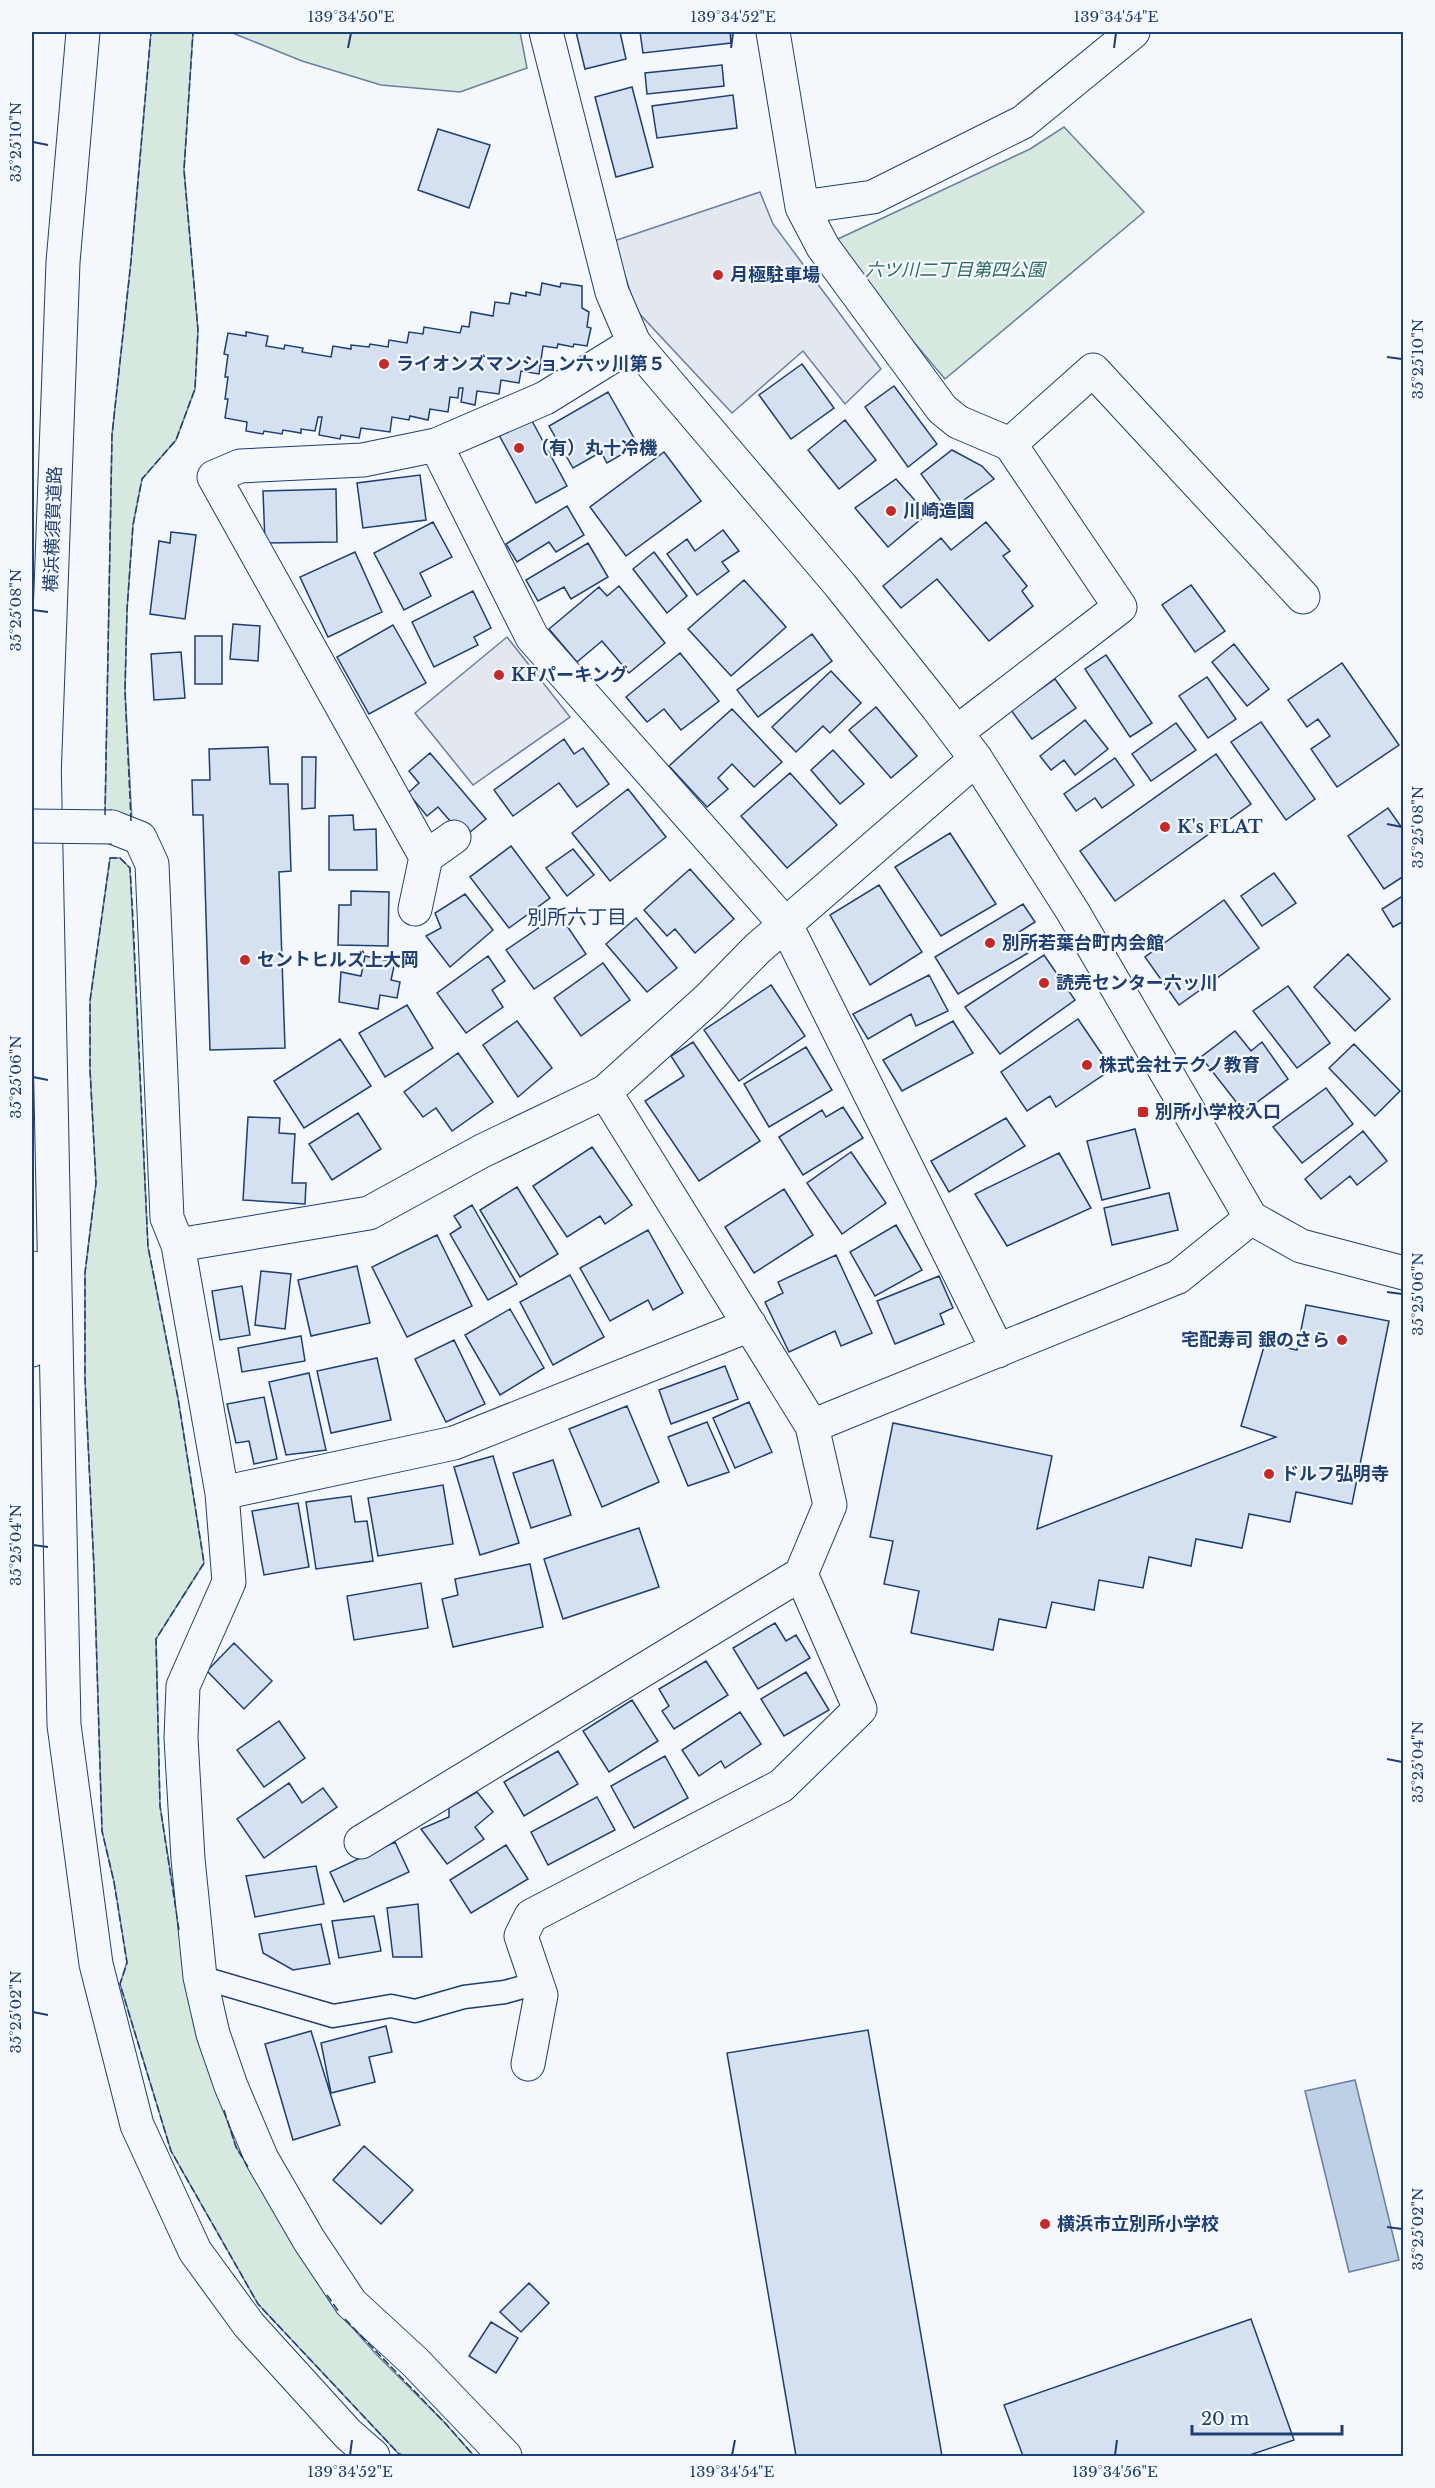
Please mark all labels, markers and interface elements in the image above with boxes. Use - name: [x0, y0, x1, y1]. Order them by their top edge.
- text: 139°34'50"E: [307, 7, 395, 26]
- text: 139°34'52"E: [690, 7, 776, 26]
- text: 139°34'54"E: [1074, 7, 1159, 26]
- text: 35°25'10"N: [6, 102, 25, 182]
- park label: 六ツ川二丁目第四公園: [865, 259, 1048, 281]
- place label: 月極駐車場: [730, 264, 820, 286]
- marker: 月極駐車場: [711, 268, 725, 282]
- text: 35°25'10"N: [1408, 319, 1427, 399]
- place label: ライオンズマンション六ッ川第５: [396, 353, 666, 375]
- marker: ライオンズマンション六ッ川第５: [377, 357, 391, 371]
- place label: （有）丸十冷機: [531, 437, 658, 459]
- marker: （有）丸十冷機: [512, 441, 526, 455]
- street label: 横浜横須賀道路: [40, 466, 66, 592]
- place label: 川崎造園: [903, 500, 975, 522]
- marker: 川崎造園: [884, 504, 898, 518]
- text: 35°25'08"N: [6, 569, 25, 651]
- place label: KFパーキング: [511, 664, 628, 686]
- marker: KFパーキング: [492, 668, 506, 682]
- text: 35°25'08"N: [1408, 786, 1427, 868]
- place label: K's FLAT: [1177, 816, 1263, 838]
- marker: K's FLAT: [1158, 820, 1172, 834]
- district label: 別所六丁目: [527, 905, 627, 929]
- place label: 別所若葉台町内会館: [1002, 932, 1164, 954]
- marker: 別所若葉台町内会館: [983, 936, 997, 950]
- place label: セントヒルズ上大岡: [257, 949, 419, 971]
- marker: セントヒルズ上大岡: [238, 953, 252, 967]
- place label: 読売センター六ッ川: [1056, 972, 1218, 994]
- marker: 読売センター六ッ川: [1037, 976, 1051, 990]
- text: 35°25'06"N: [6, 1035, 25, 1119]
- place label: 株式会社テクノ教育: [1099, 1054, 1260, 1076]
- marker: 株式会社テクノ教育: [1080, 1058, 1094, 1072]
- place label: 別所小学校入口: [1155, 1101, 1281, 1123]
- marker: 別所小学校入口: [1136, 1105, 1150, 1119]
- text: 35°25'06"N: [1408, 1252, 1427, 1336]
- place label: 宅配寿司 銀のさら: [1181, 1329, 1330, 1351]
- marker: 宅配寿司 銀のさら: [1335, 1333, 1349, 1347]
- place label: ドルフ弘明寺: [1281, 1463, 1389, 1485]
- marker: ドルフ弘明寺: [1262, 1467, 1276, 1481]
- text: 35°25'04"N: [6, 1504, 25, 1586]
- text: 35°25'04"N: [1408, 1721, 1427, 1803]
- text: 35°25'02"N: [6, 1971, 25, 2053]
- text: 35°25'02"N: [1408, 2188, 1427, 2270]
- place label: 横浜市立別所小学校: [1057, 2213, 1219, 2235]
- marker: 横浜市立別所小学校: [1038, 2217, 1052, 2231]
- scale bar: [1192, 2398, 1342, 2436]
- text: 20 m: [1201, 2408, 1249, 2430]
- text: 139°34'52"E: [307, 2462, 393, 2481]
- text: 139°34'54"E: [690, 2462, 775, 2481]
- text: 139°34'56"E: [1072, 2462, 1158, 2481]

